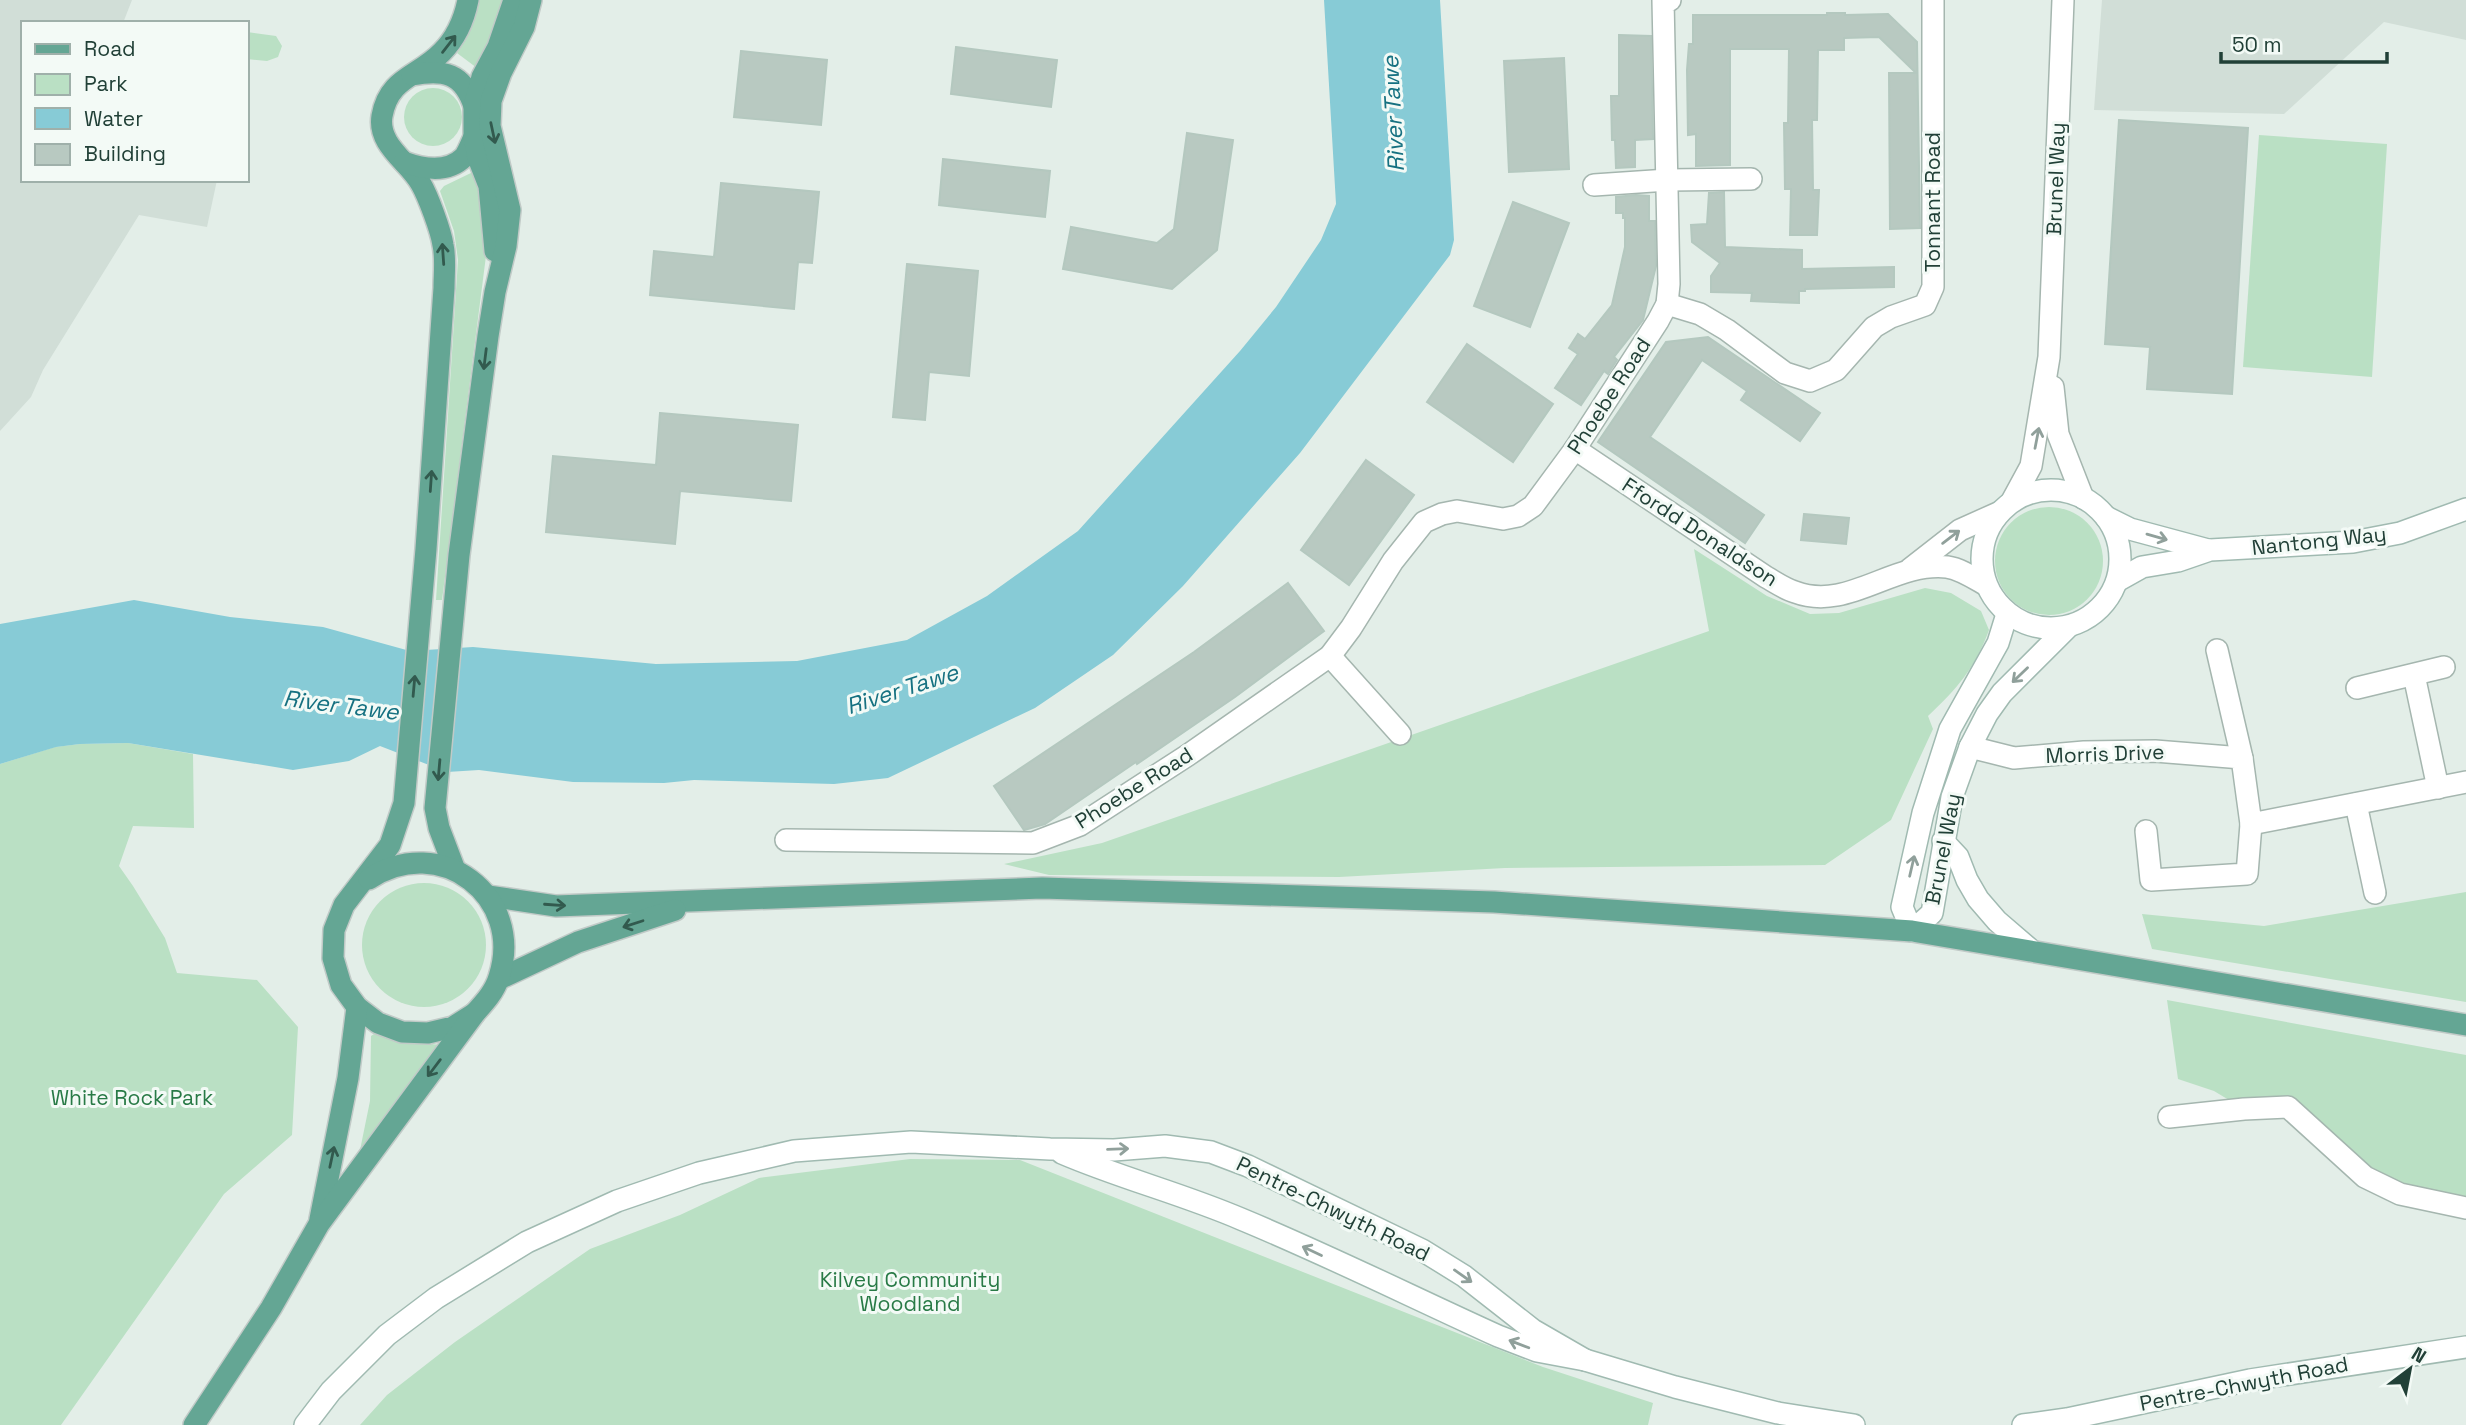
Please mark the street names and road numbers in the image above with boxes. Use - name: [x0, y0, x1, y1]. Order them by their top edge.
- street label: Brunel Way: [2040, 122, 2071, 236]
- street label: Tonnant Road: [1919, 132, 1946, 272]
- street label: Phoebe Road: [1561, 332, 1656, 459]
- street label: Ffordd Donaldson: [1617, 471, 1783, 592]
- street label: Nantong Way: [2250, 520, 2388, 561]
- street label: Morris Drive: [2045, 738, 2165, 769]
- street label: Phoebe Road: [1070, 741, 1198, 834]
- street label: Brunel Way: [1918, 791, 1967, 907]
- street label: Pentre-Chwyth Road: [1232, 1150, 1434, 1267]
- street label: Pentre-Chwyth Road: [2137, 1350, 2350, 1417]

